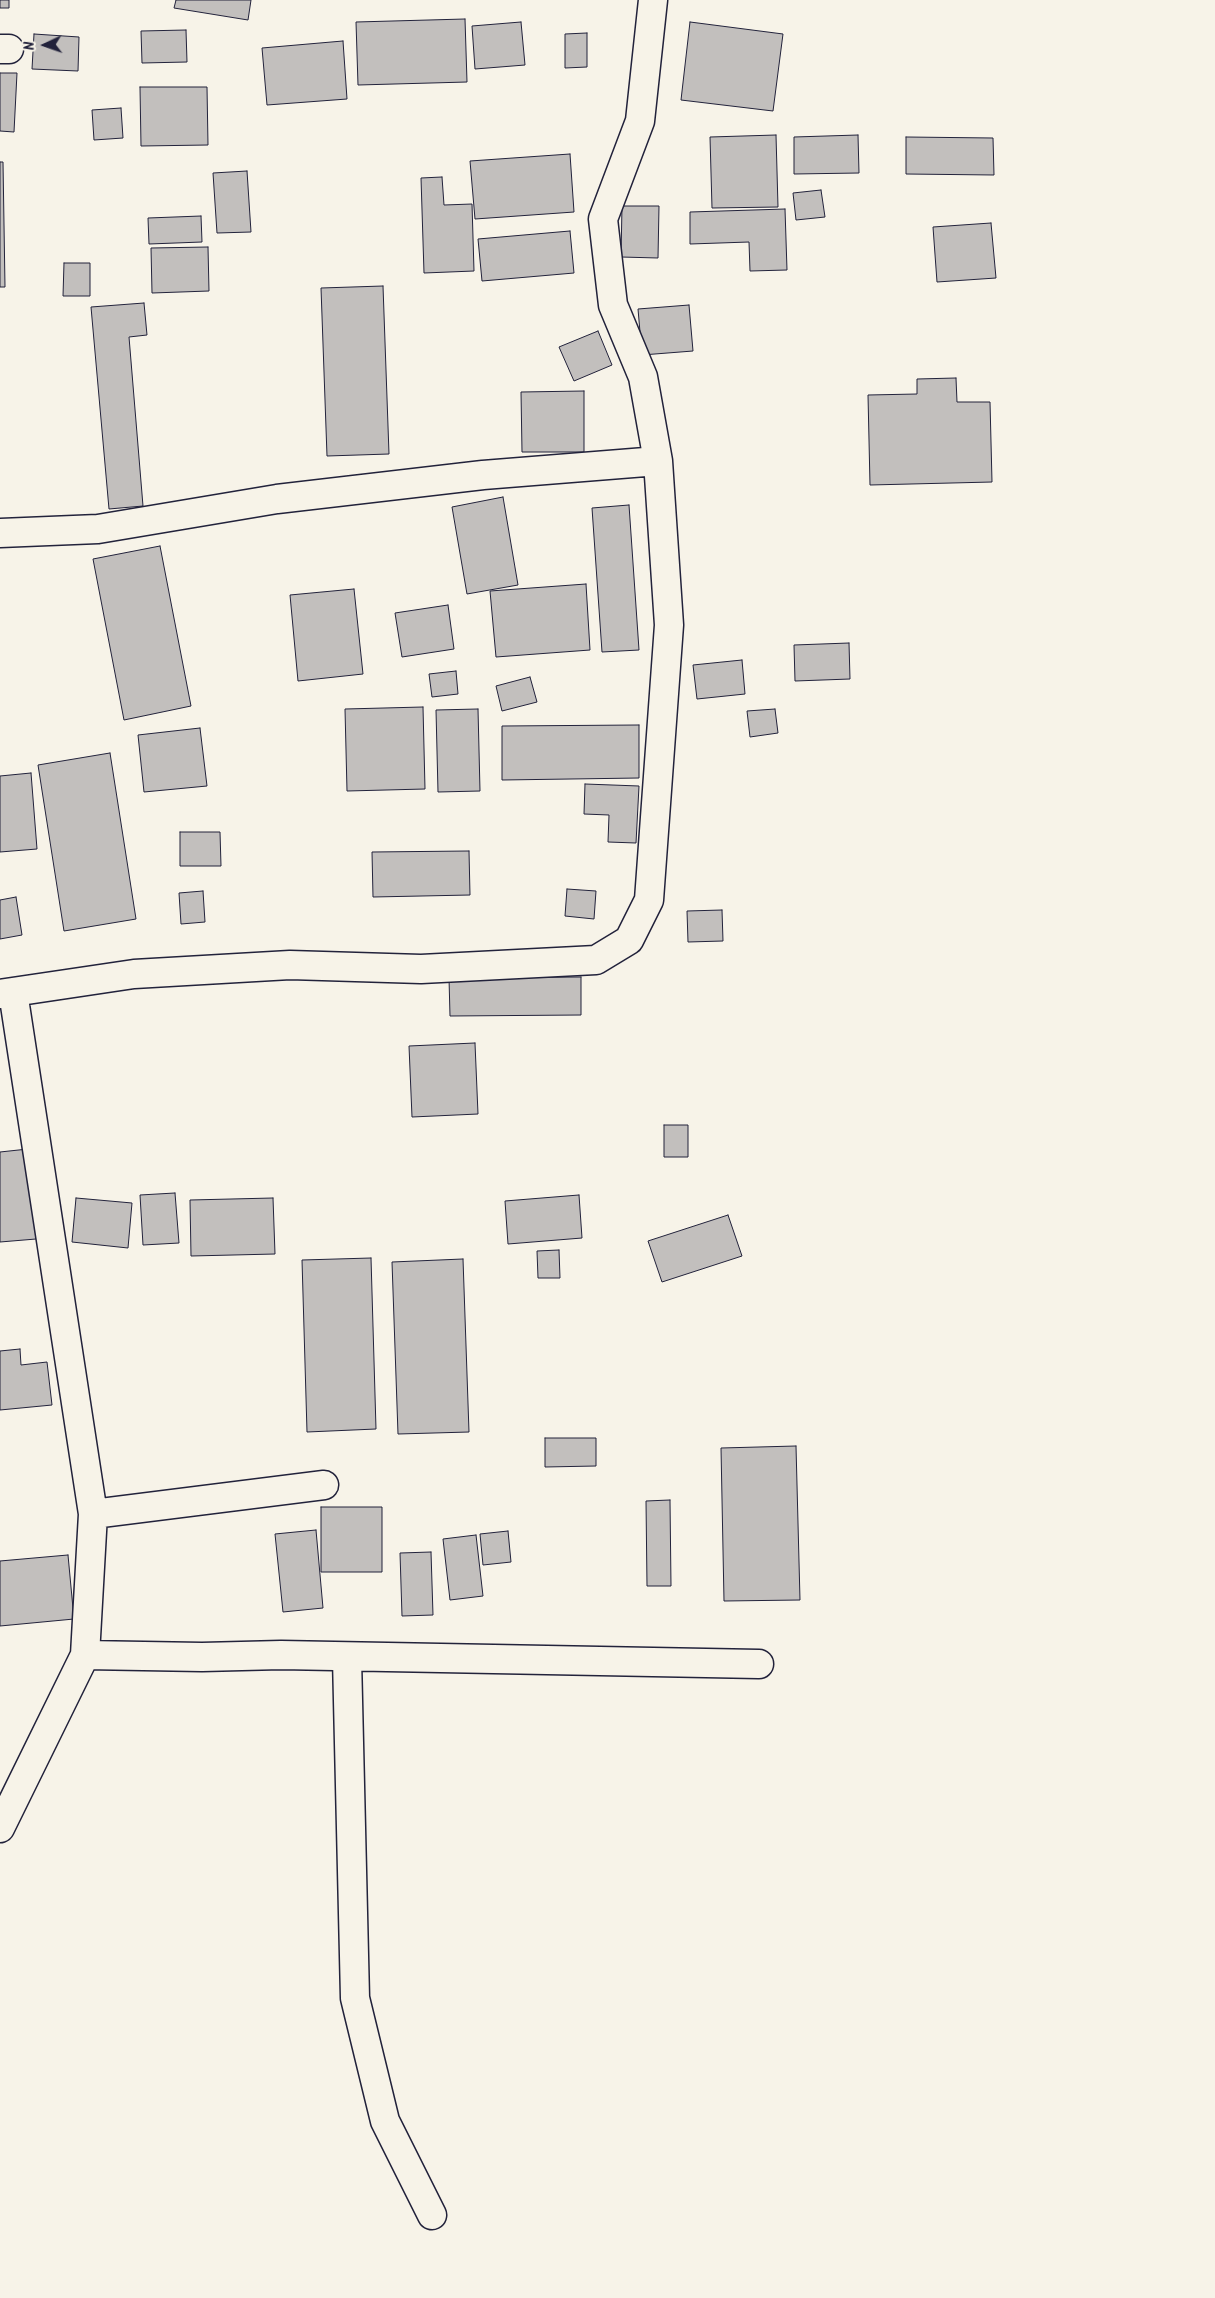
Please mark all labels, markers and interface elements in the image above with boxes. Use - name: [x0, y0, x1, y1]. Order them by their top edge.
- north arrow: [20, 20, 70, 70]
- text: N: [19, 41, 41, 51]

